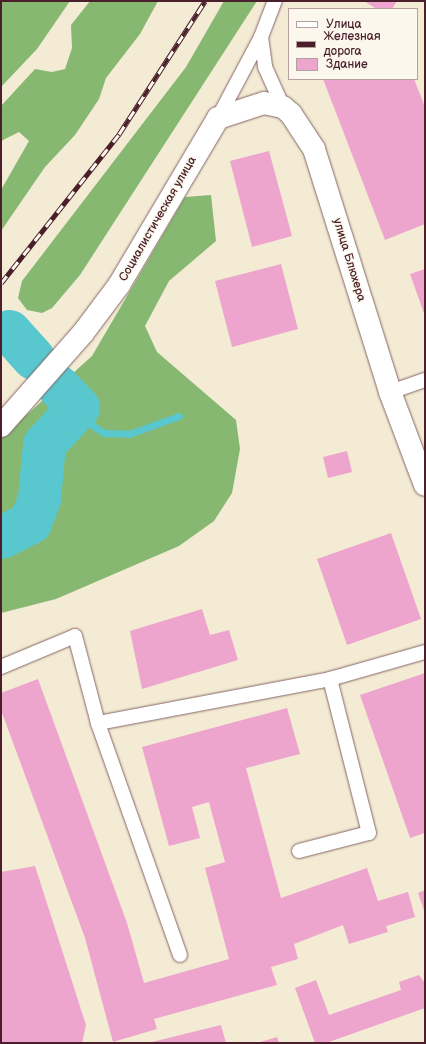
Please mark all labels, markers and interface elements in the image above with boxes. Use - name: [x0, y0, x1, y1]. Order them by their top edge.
- legend: [288, 8, 418, 80]
- text: Улица: [326, 17, 362, 32]
- text: Железная дорога: [324, 29, 381, 59]
- text: Здание: [326, 57, 368, 72]
- street label: Социалистическая улица: [116, 154, 200, 284]
- street label: улица Блюхера: [329, 217, 369, 303]

